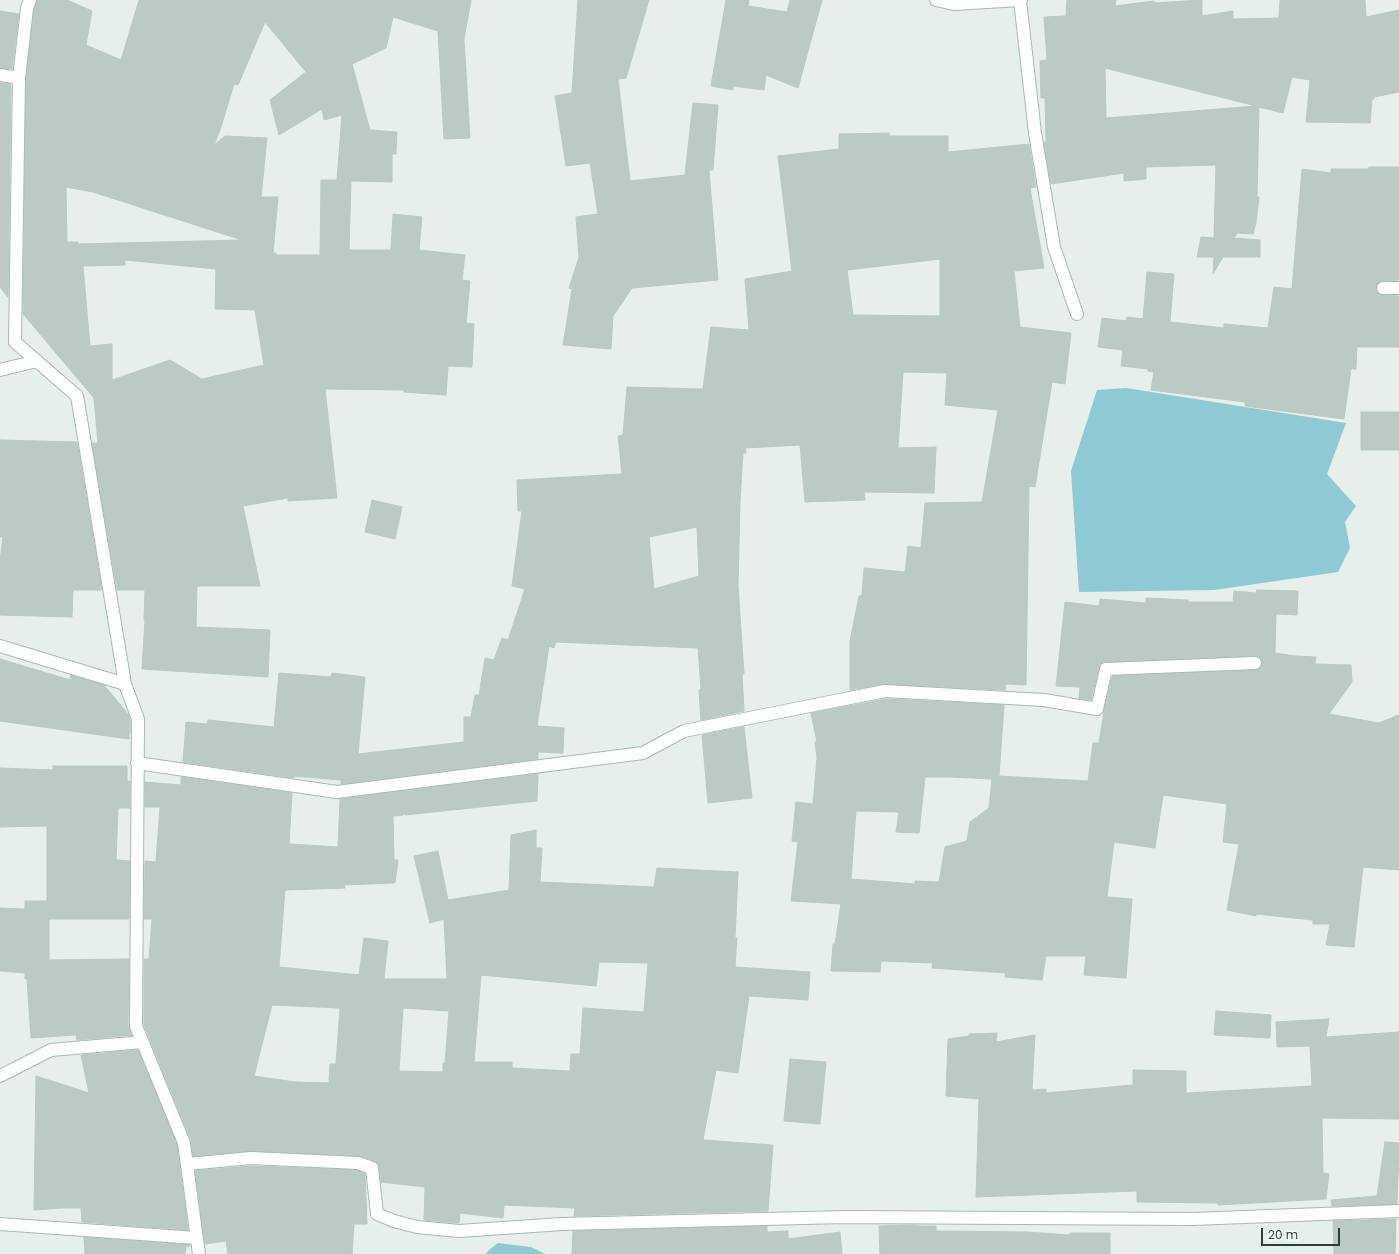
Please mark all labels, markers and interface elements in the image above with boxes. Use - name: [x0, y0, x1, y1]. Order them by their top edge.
- scale bar: [1263, 1220, 1342, 1246]
- text: 20 m: [1268, 1226, 1298, 1243]

